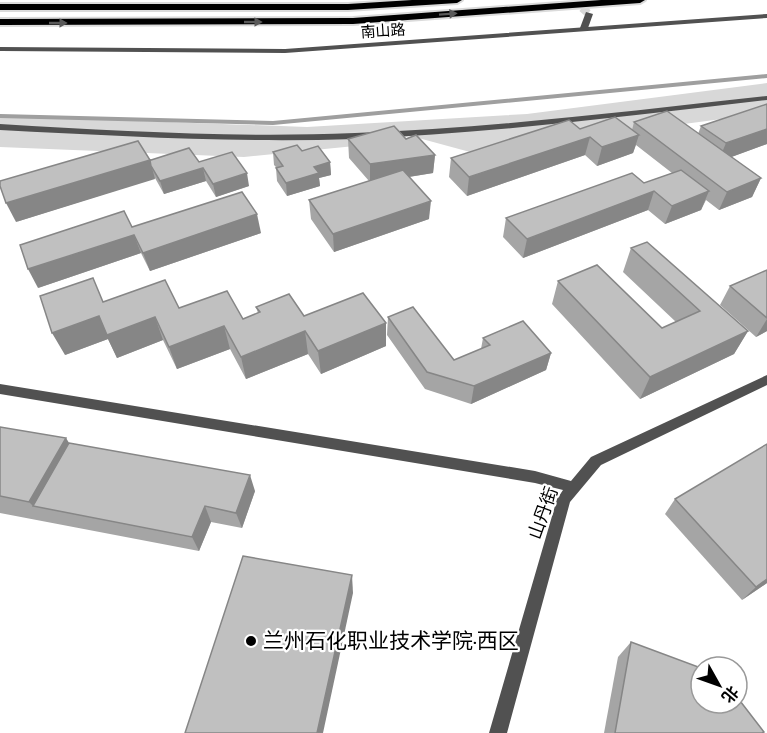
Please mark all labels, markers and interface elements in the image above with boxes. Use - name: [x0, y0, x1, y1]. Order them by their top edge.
- one-way arrow: [439, 10, 458, 19]
- one-way arrow: [244, 17, 263, 27]
- one-way arrow: [49, 18, 68, 28]
- street label: 南山路: [360, 20, 406, 42]
- street label: 山丹街: [523, 484, 563, 542]
- place label: 兰州石化职业技术学院·西区: [263, 629, 519, 653]
- marker: 兰州石化职业技术学院·西区: [244, 634, 258, 648]
- north arrow: [689, 655, 749, 715]
- text: 北: [718, 682, 743, 707]

